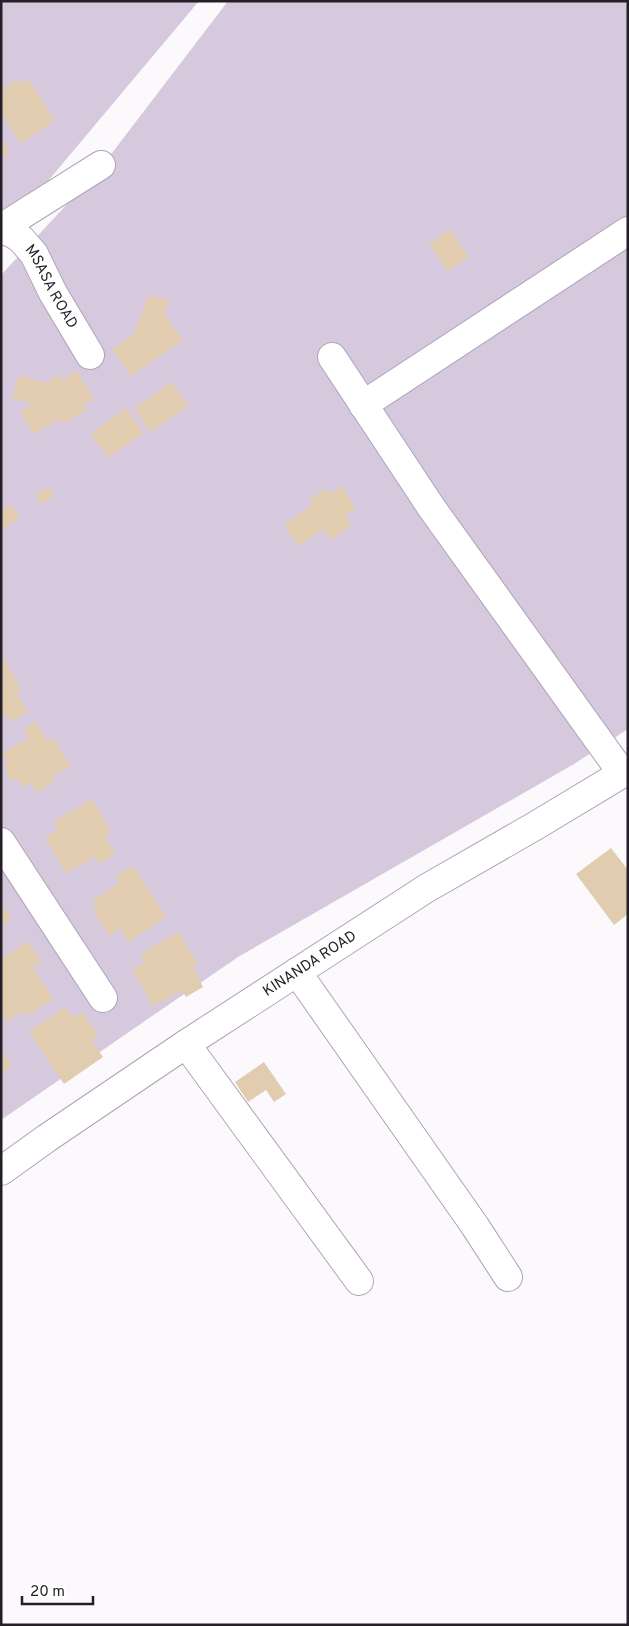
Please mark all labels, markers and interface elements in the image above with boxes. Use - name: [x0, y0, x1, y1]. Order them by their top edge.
- street label: MSASA ROAD: [21, 241, 82, 332]
- street label: KINANDA ROAD: [259, 927, 360, 1001]
- scale bar: [22, 1574, 94, 1606]
- text: 20 m: [30, 1583, 65, 1602]

